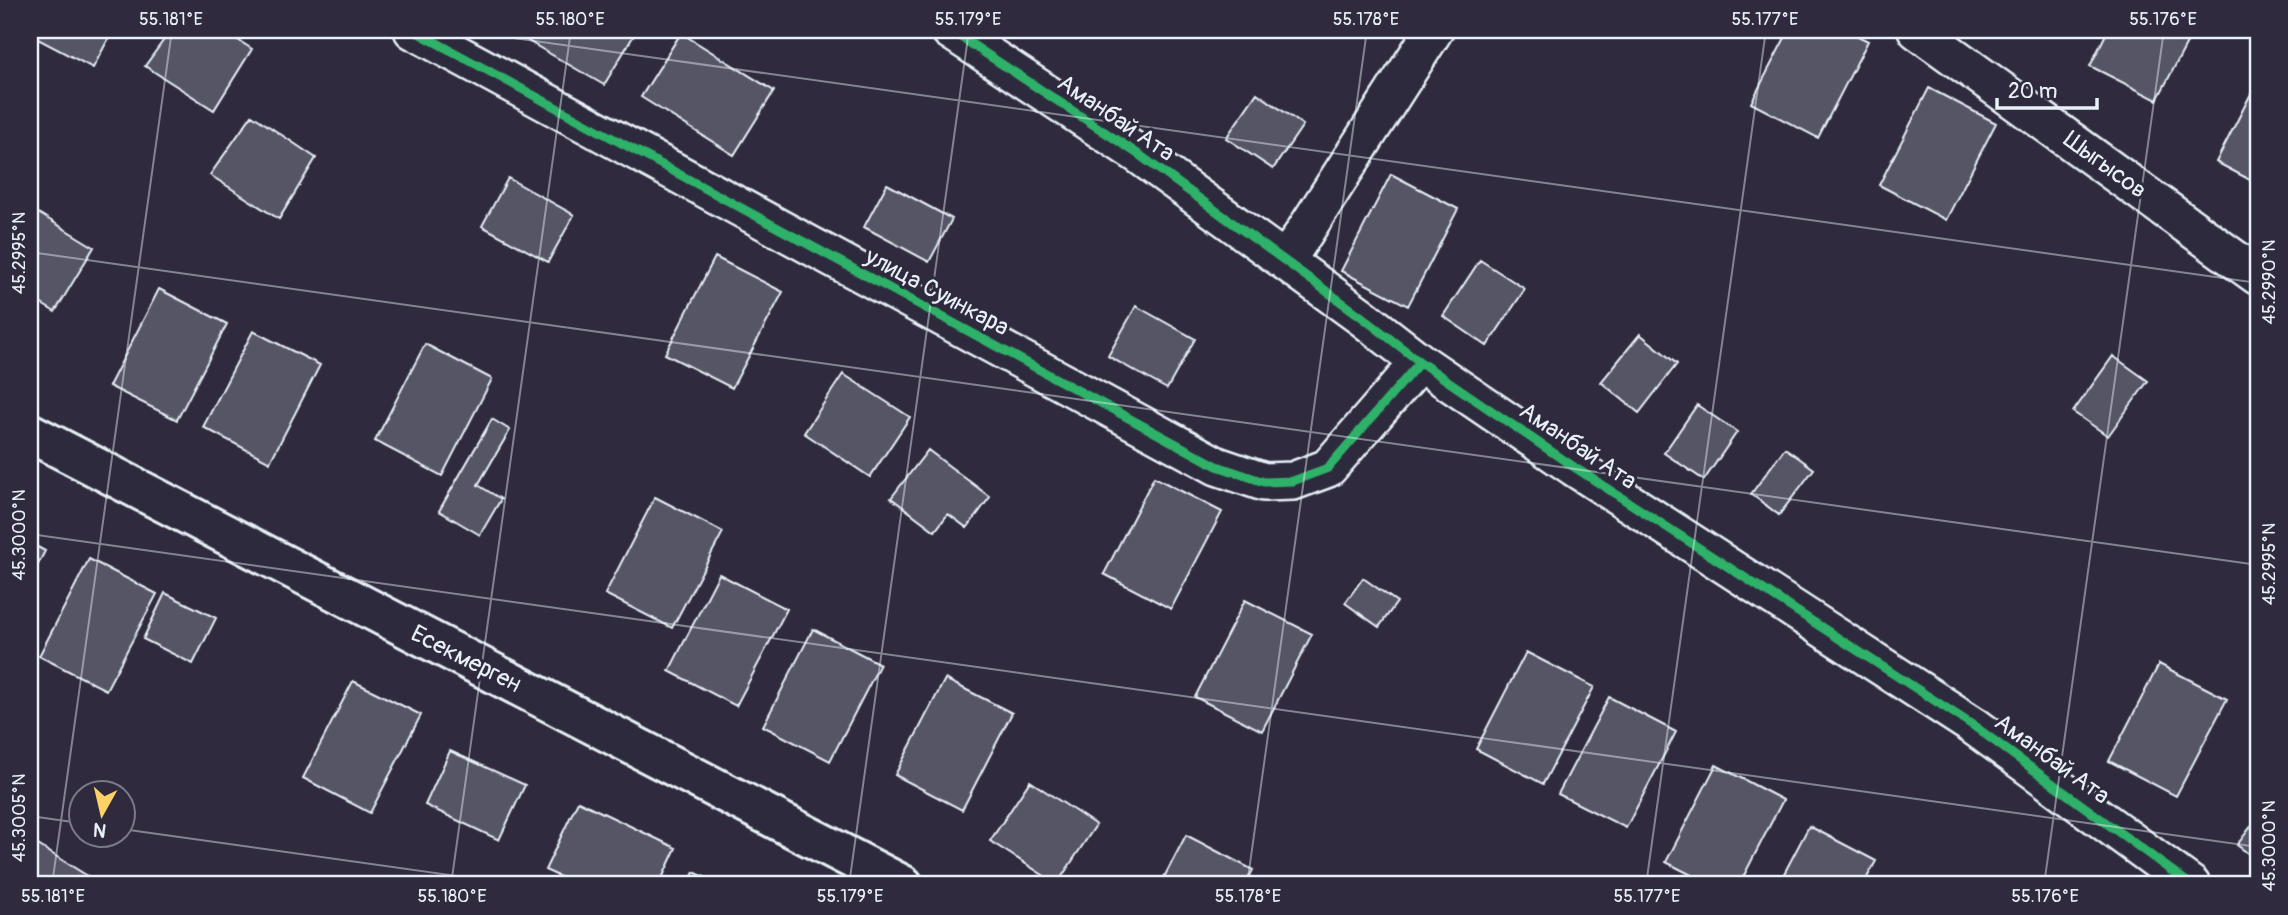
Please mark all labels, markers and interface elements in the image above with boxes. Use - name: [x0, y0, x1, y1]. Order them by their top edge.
- text: 55.181°E: [139, 8, 203, 31]
- text: 55.180°E: [535, 8, 605, 31]
- text: 55.179°E: [935, 8, 1001, 31]
- text: 55.178°E: [1333, 8, 1399, 31]
- text: 55.177°E: [1732, 8, 1798, 31]
- text: 55.176°E: [2129, 8, 2197, 31]
- scale bar: [1997, 66, 2097, 110]
- street label: Аманбай Ата: [1052, 68, 1180, 168]
- text: 20 m: [2008, 78, 2057, 105]
- street label: Шыгысов: [2058, 125, 2152, 205]
- text: 45.2995°N: [8, 212, 31, 294]
- text: 45.2990°N: [2258, 239, 2281, 325]
- street label: улица Суинкара: [859, 241, 1014, 342]
- street label: Аманбай Ата: [1514, 396, 1642, 496]
- text: 45.3000°N: [8, 489, 31, 581]
- text: 45.2995°N: [2258, 523, 2281, 605]
- street label: Eсекмерген: [406, 619, 526, 699]
- street label: Аманбай Ата: [1989, 708, 2115, 810]
- text: 45.3005°N: [8, 774, 31, 862]
- north arrow: [66, 778, 136, 848]
- text: 45.3000°N: [2258, 800, 2281, 892]
- text: N: [92, 817, 108, 843]
- text: 55.181°E: [21, 885, 85, 908]
- text: 55.180°E: [417, 885, 487, 908]
- text: 55.179°E: [817, 885, 883, 908]
- text: 55.178°E: [1215, 885, 1281, 908]
- text: 55.177°E: [1614, 885, 1680, 908]
- text: 55.176°E: [2011, 885, 2079, 908]

